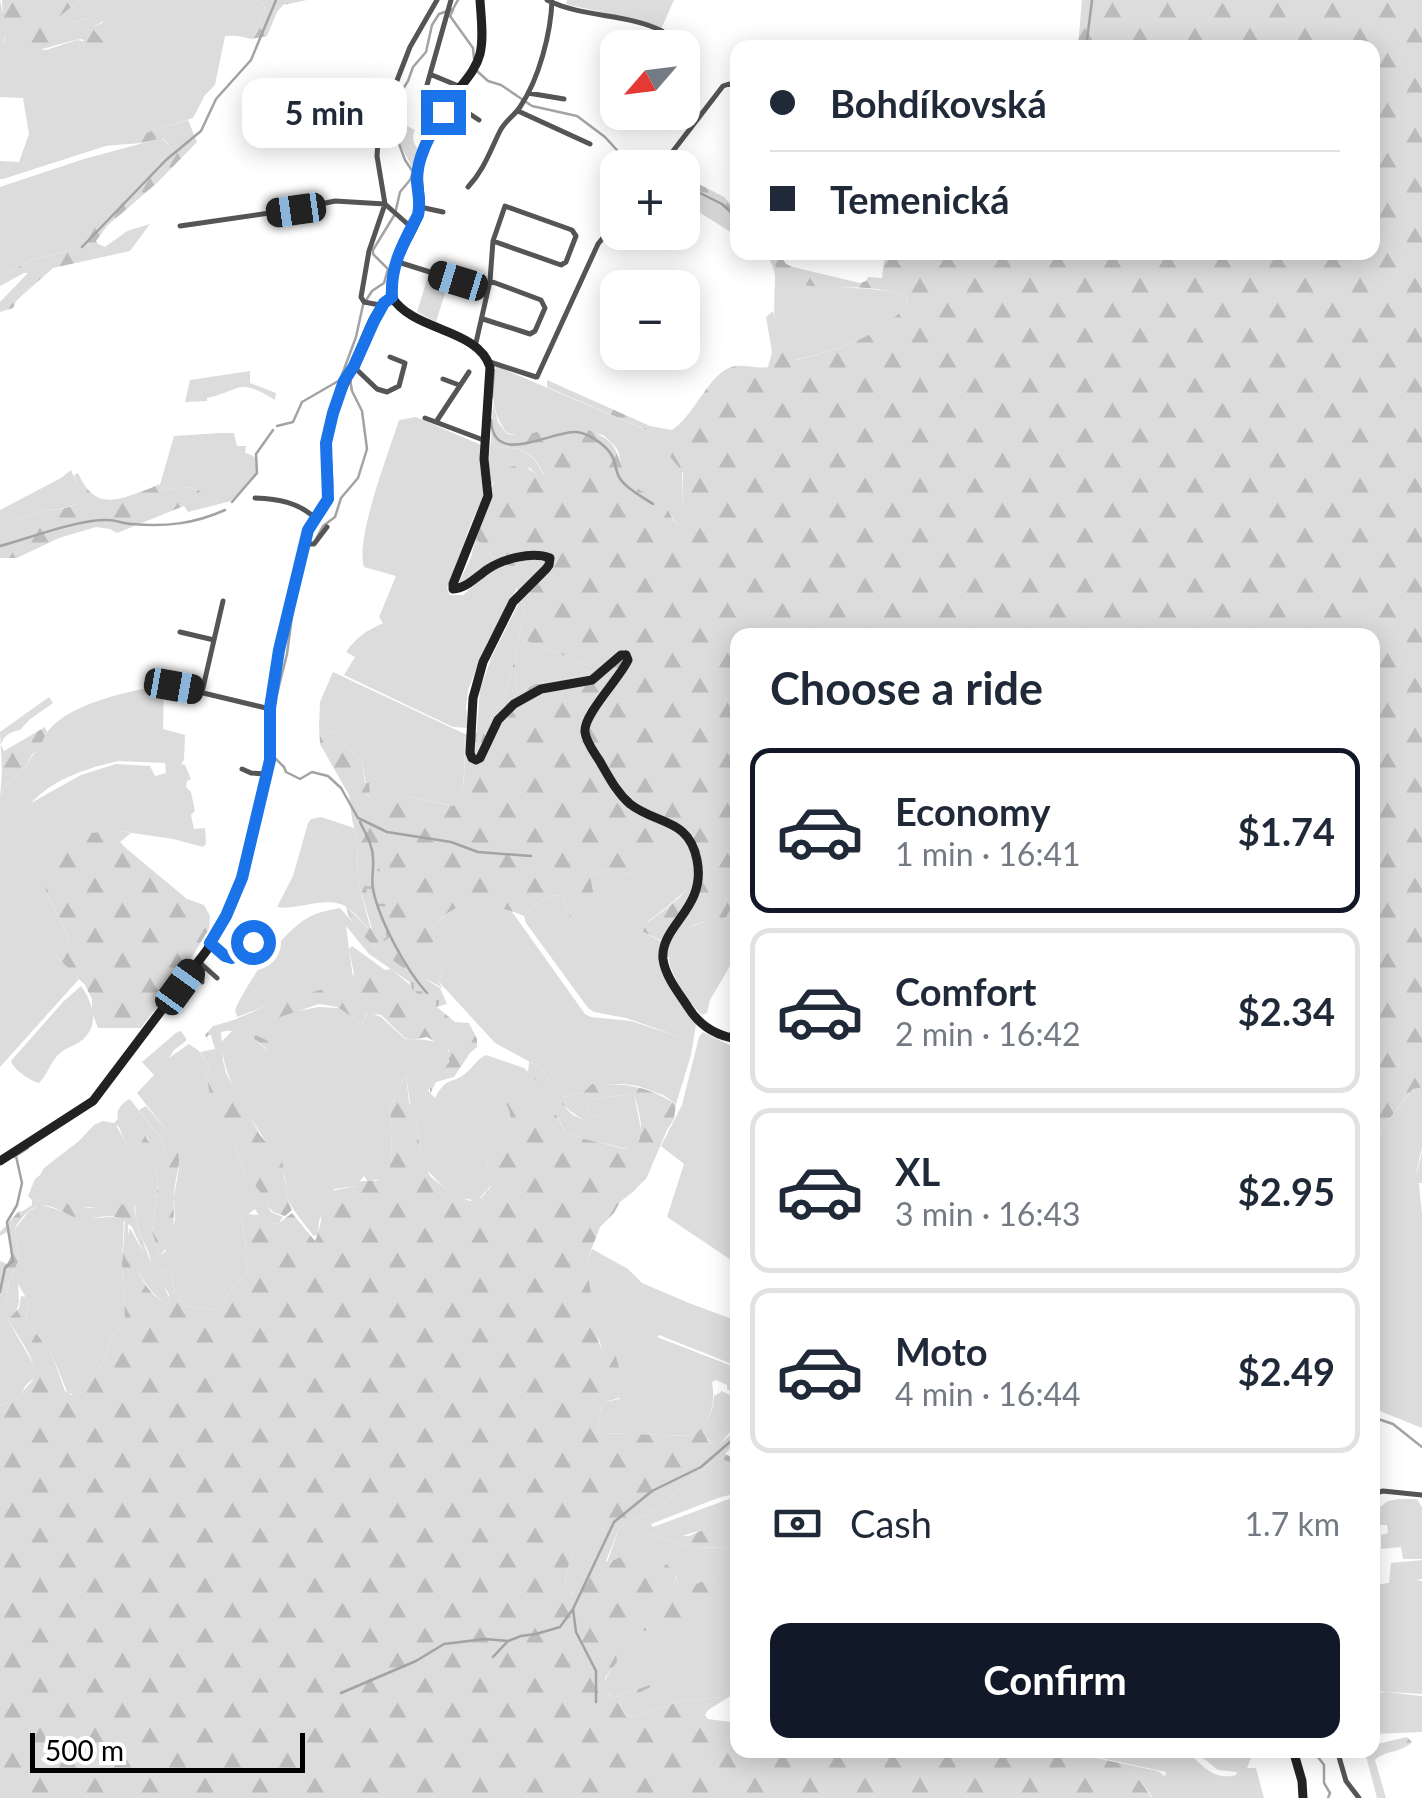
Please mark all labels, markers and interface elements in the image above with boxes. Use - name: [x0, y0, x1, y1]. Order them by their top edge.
- north arrow: [600, 30, 700, 130]
- map controls: [600, 30, 700, 370]
- callout: 5 min: [243, 77, 408, 147]
- text: Bohdíkovská: [830, 80, 1047, 126]
- route end: [421, 90, 466, 135]
- text: 5 min: [285, 93, 364, 132]
- button: +: [600, 150, 700, 250]
- text: Temenická: [830, 176, 1010, 222]
- car: [264, 191, 328, 229]
- car: [425, 258, 491, 304]
- button: −: [600, 270, 700, 370]
- text: Choose a ride: [770, 661, 1043, 715]
- car: [142, 666, 206, 706]
- icon: car: [775, 786, 865, 876]
- text: Economy: [895, 788, 1050, 834]
- text: $1.74: [1238, 808, 1335, 854]
- text: 1 min · 16:41: [895, 834, 1081, 873]
- route start: [231, 920, 276, 965]
- car: [150, 954, 210, 1020]
- icon: car: [775, 966, 865, 1056]
- text: Comfort: [895, 968, 1036, 1014]
- text: $2.34: [1238, 988, 1335, 1034]
- text: 2 min · 16:42: [895, 1014, 1081, 1053]
- icon: car: [775, 1146, 865, 1236]
- text: XL: [895, 1148, 940, 1194]
- text: $2.95: [1238, 1168, 1335, 1214]
- text: 3 min · 16:43: [895, 1194, 1081, 1233]
- icon: car: [775, 1326, 865, 1416]
- text: Moto: [895, 1328, 988, 1374]
- text: $2.49: [1238, 1348, 1335, 1394]
- text: 4 min · 16:44: [895, 1374, 1081, 1413]
- icon: cash: [770, 1496, 825, 1551]
- text: Cash: [850, 1500, 932, 1546]
- text: 1.7 km: [1245, 1504, 1340, 1543]
- button: Confirm: [770, 1623, 1340, 1738]
- scale bar: [30, 1728, 305, 1772]
- text: 500 m: [45, 1733, 124, 1767]

